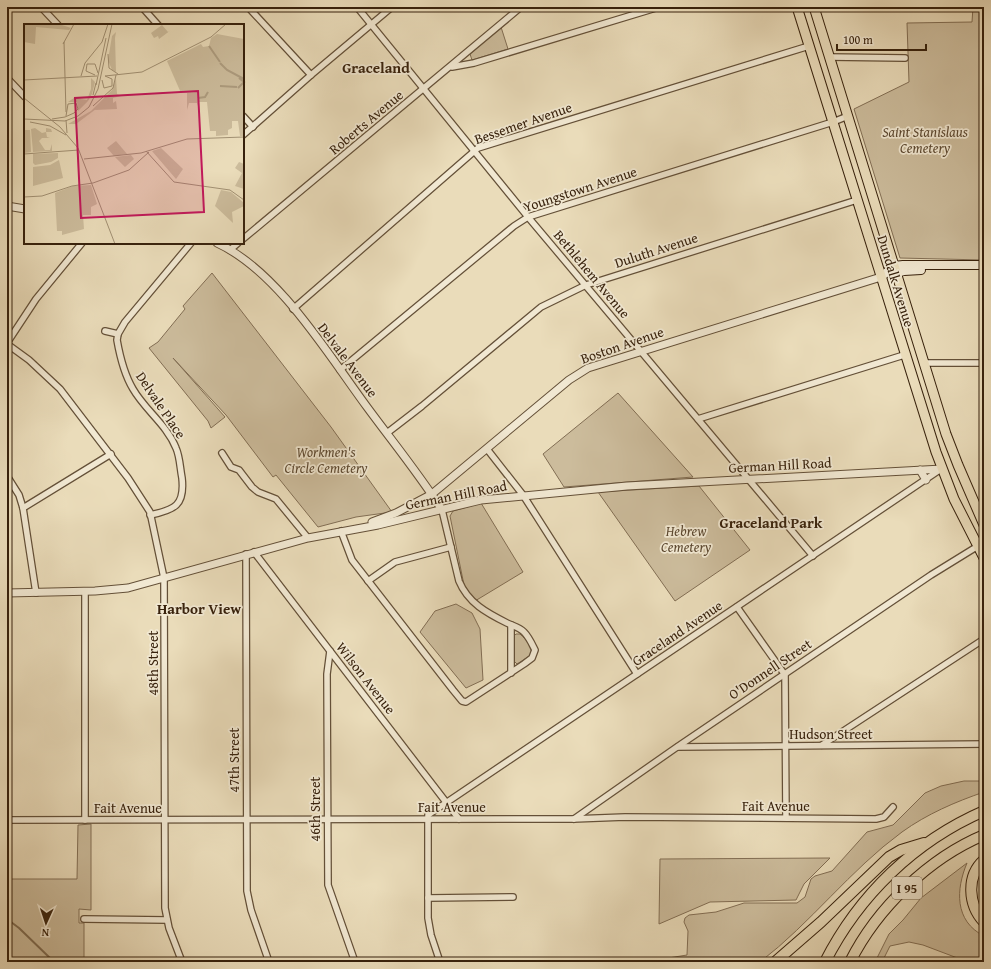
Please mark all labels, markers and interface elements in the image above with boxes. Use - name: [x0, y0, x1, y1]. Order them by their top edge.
- inset map: [24, 24, 244, 244]
- scale bar: [837, 26, 926, 52]
- text: 100 m: [843, 31, 873, 48]
- district label: Graceland: [342, 57, 410, 78]
- street label: Roberts Avenue: [325, 85, 408, 159]
- street label: Bessemer Avenue: [471, 97, 575, 149]
- park label: Saint Stanislaus Cemetery: [882, 122, 968, 158]
- street label: Youngstown Avenue: [521, 161, 640, 217]
- street label: Bethlehem Avenue: [549, 226, 635, 323]
- street label: Duluth Avenue: [612, 227, 701, 273]
- street label: Dundalk Avenue: [873, 233, 920, 330]
- street label: Delvale Avenue: [313, 318, 383, 402]
- street label: Boston Avenue: [578, 321, 667, 369]
- street label: Delvale Place: [131, 368, 191, 443]
- park label: Workmen's Circle Cemetery: [284, 442, 368, 478]
- street label: German Hill Road: [728, 452, 833, 478]
- street label: German Hill Road: [404, 475, 509, 515]
- district label: Graceland Park: [720, 512, 823, 533]
- park label: Hebrew Cemetery: [661, 521, 712, 557]
- street label: Graceland Avenue: [628, 595, 727, 671]
- district label: Harbor View: [157, 598, 241, 619]
- street label: 48th Street: [143, 631, 163, 695]
- street label: O'Donnell Street: [724, 634, 816, 704]
- street label: Wilson Avenue: [332, 638, 401, 719]
- street label: Hudson Street: [789, 724, 873, 744]
- street label: 47th Street: [224, 728, 244, 792]
- street label: 46th Street: [305, 777, 325, 841]
- street label: Fait Avenue: [742, 796, 810, 816]
- street label: Fait Avenue: [418, 797, 486, 817]
- street label: Fait Avenue: [94, 798, 162, 818]
- road number: I 95: [892, 877, 922, 899]
- north arrow: [26, 903, 66, 943]
- text: N: [41, 925, 50, 941]

